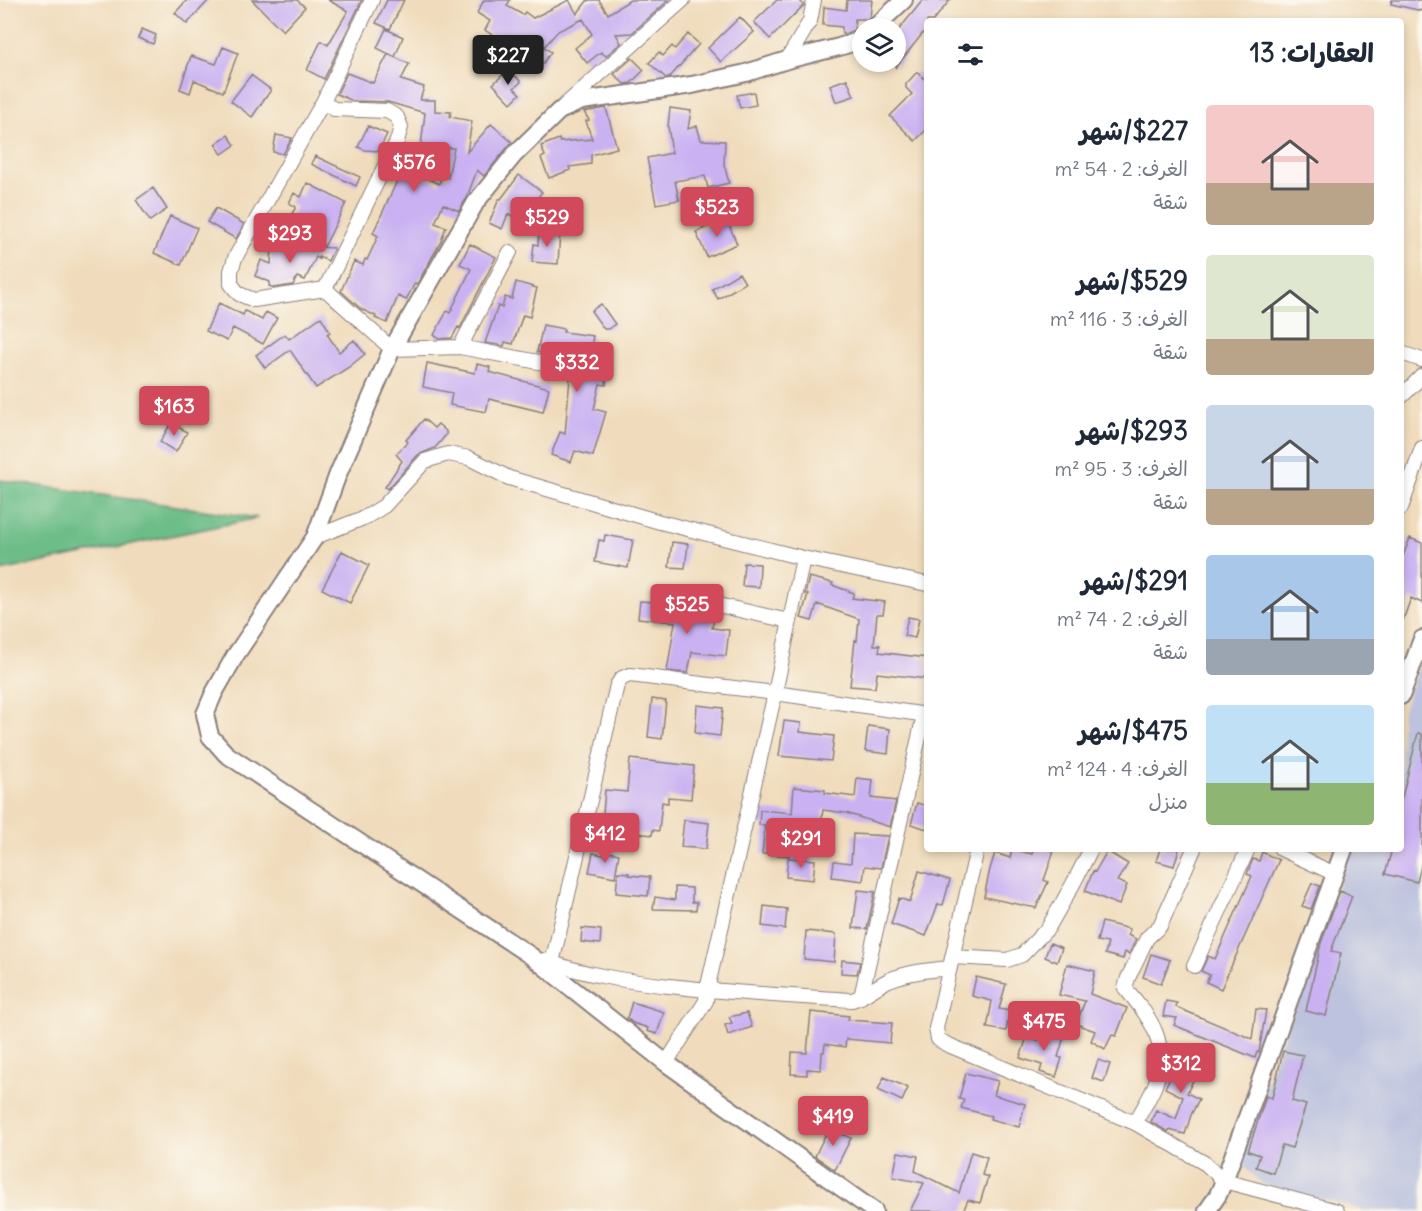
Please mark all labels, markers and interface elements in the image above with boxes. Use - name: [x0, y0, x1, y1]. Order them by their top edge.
- map controls: [852, 18, 906, 72]
- button: layers: [852, 18, 906, 72]
- pin: $227: [472, 35, 544, 86]
- text: العقارات: 13: [1250, 36, 1374, 69]
- icon: filters: [954, 38, 987, 71]
- text: $227: [487, 42, 529, 67]
- text: $227/شهر: [1080, 114, 1188, 147]
- icon: home: [1254, 129, 1326, 201]
- pin: $576: [378, 142, 450, 193]
- text: $576: [392, 149, 436, 174]
- text: الغرف: 2 · 54 m²: [1055, 156, 1188, 181]
- pin: $523: [681, 187, 753, 238]
- text: شقة: [1153, 189, 1188, 214]
- text: $523: [695, 194, 739, 219]
- pin: $529: [511, 197, 583, 248]
- text: $529: [524, 204, 570, 229]
- pin: $293: [254, 213, 326, 264]
- text: $293: [268, 220, 312, 245]
- text: $529/شهر: [1077, 264, 1188, 297]
- icon: home: [1254, 279, 1326, 351]
- text: الغرف: 3 · 116 m²: [1050, 306, 1188, 331]
- text: شقة: [1153, 339, 1188, 364]
- pin: $332: [541, 342, 613, 393]
- text: $332: [555, 349, 599, 374]
- pin: $163: [138, 386, 210, 437]
- text: $163: [153, 393, 195, 418]
- text: $293/شهر: [1077, 414, 1188, 447]
- icon: home: [1254, 429, 1326, 501]
- text: الغرف: 3 · 95 m²: [1054, 456, 1188, 481]
- text: شقة: [1153, 489, 1188, 514]
- text: $291/شهر: [1081, 564, 1188, 597]
- icon: home: [1254, 579, 1326, 651]
- pin: $525: [651, 584, 723, 635]
- text: $525: [664, 591, 710, 616]
- text: الغرف: 2 · 74 m²: [1057, 606, 1188, 631]
- text: شقة: [1153, 639, 1188, 664]
- text: $475/شهر: [1078, 714, 1188, 747]
- icon: home: [1254, 729, 1326, 801]
- text: الغرف: 4 · 124 m²: [1047, 756, 1188, 781]
- text: منزل: [1149, 789, 1188, 814]
- pin: $412: [569, 813, 641, 864]
- pin: $291: [765, 818, 837, 869]
- text: $412: [584, 820, 626, 845]
- text: $291: [780, 825, 822, 850]
- pin: $475: [1008, 1001, 1080, 1052]
- text: $475: [1022, 1008, 1066, 1033]
- pin: $312: [1145, 1043, 1217, 1094]
- text: $312: [1160, 1050, 1202, 1075]
- pin: $419: [797, 1096, 869, 1147]
- text: $419: [812, 1103, 854, 1128]

